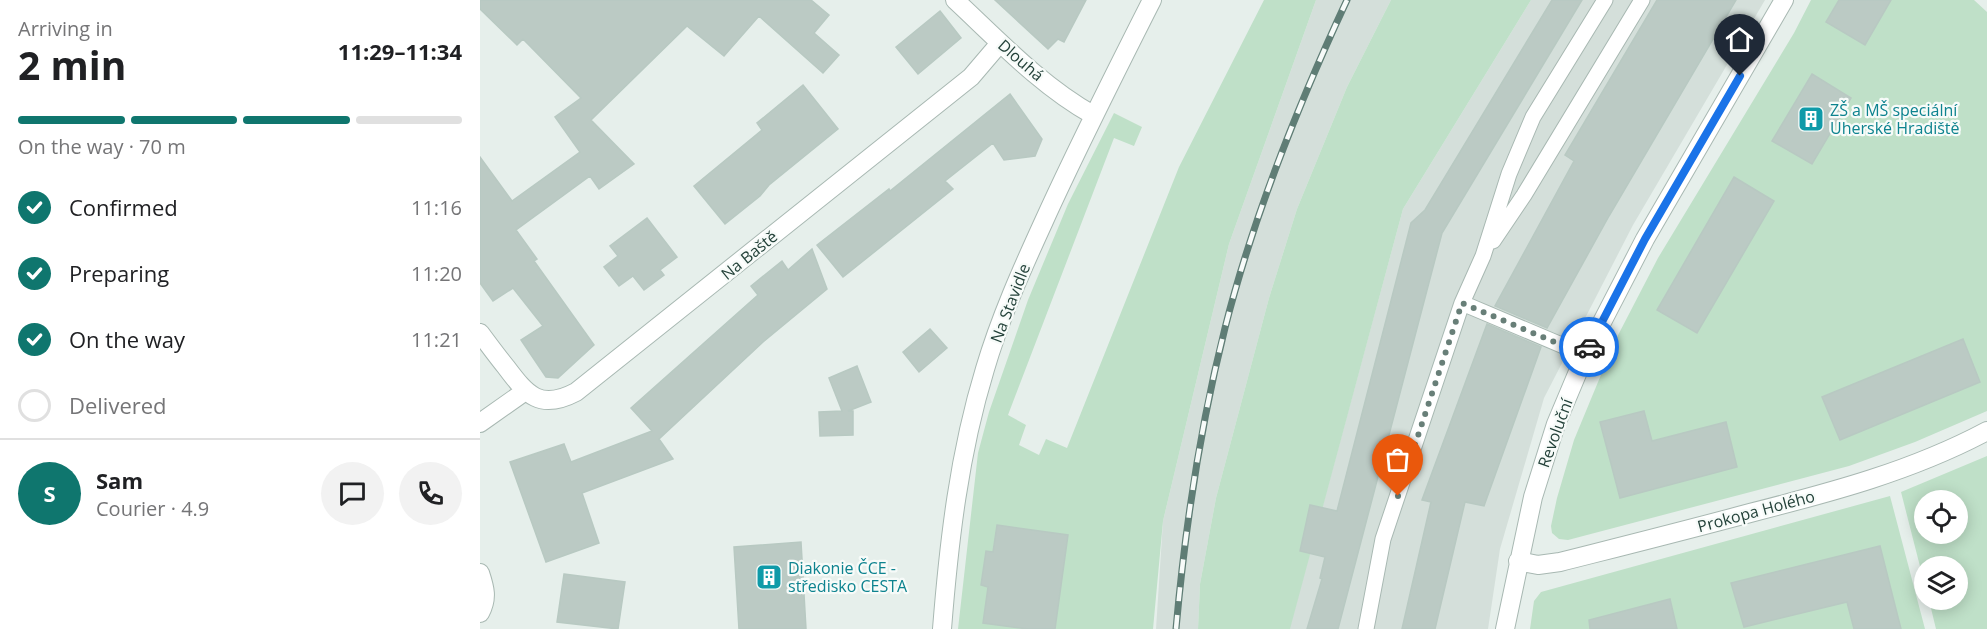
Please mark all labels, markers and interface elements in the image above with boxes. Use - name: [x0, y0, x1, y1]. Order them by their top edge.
- pin: [1714, 14, 1765, 76]
- text: Arriving in: [18, 15, 113, 42]
- icon: home: [1723, 23, 1756, 56]
- street label: Dlouhá: [993, 34, 1049, 86]
- text: 11:29–11:34: [338, 36, 462, 66]
- text: 2 min: [18, 38, 126, 91]
- place label: ZŠ a MŠ speciální Uherské Hradiště: [1830, 99, 1960, 139]
- building icon: ZŠ a MŠ speciální Uherské Hradiště: [1796, 104, 1826, 134]
- text: On the way · 70 m: [18, 133, 186, 160]
- icon: check: [18, 191, 51, 224]
- text: Confirmed: [69, 192, 178, 222]
- text: 11:16: [411, 194, 462, 221]
- street label: Na Baště: [716, 225, 782, 285]
- icon: check: [18, 257, 51, 290]
- text: Preparing: [69, 258, 169, 288]
- text: 11:20: [411, 260, 462, 287]
- street label: Na Stavidle: [985, 260, 1035, 346]
- courier: [1559, 317, 1619, 377]
- icon: check: [18, 323, 51, 356]
- text: On the way: [69, 324, 185, 354]
- text: 11:21: [411, 326, 462, 353]
- icon: car: [1573, 331, 1606, 364]
- text: Delivered: [69, 390, 167, 420]
- street label: Revoluční: [1532, 395, 1578, 471]
- pin: [1372, 434, 1423, 496]
- icon: bag: [1381, 443, 1414, 476]
- button: chat: [321, 462, 384, 525]
- button: phone: [399, 462, 462, 525]
- text: Sam: [96, 465, 143, 495]
- text: S: [43, 478, 56, 508]
- street label: Prokopa Holého: [1695, 485, 1817, 537]
- map controls: [1914, 490, 1968, 610]
- button: locate: [1914, 490, 1968, 544]
- text: Courier · 4.9: [96, 495, 209, 522]
- button: layers: [1914, 556, 1968, 610]
- place label: Diakonie ČCE - středisko CESTA: [788, 557, 908, 597]
- building icon: Diakonie ČCE - středisko CESTA: [754, 562, 784, 592]

